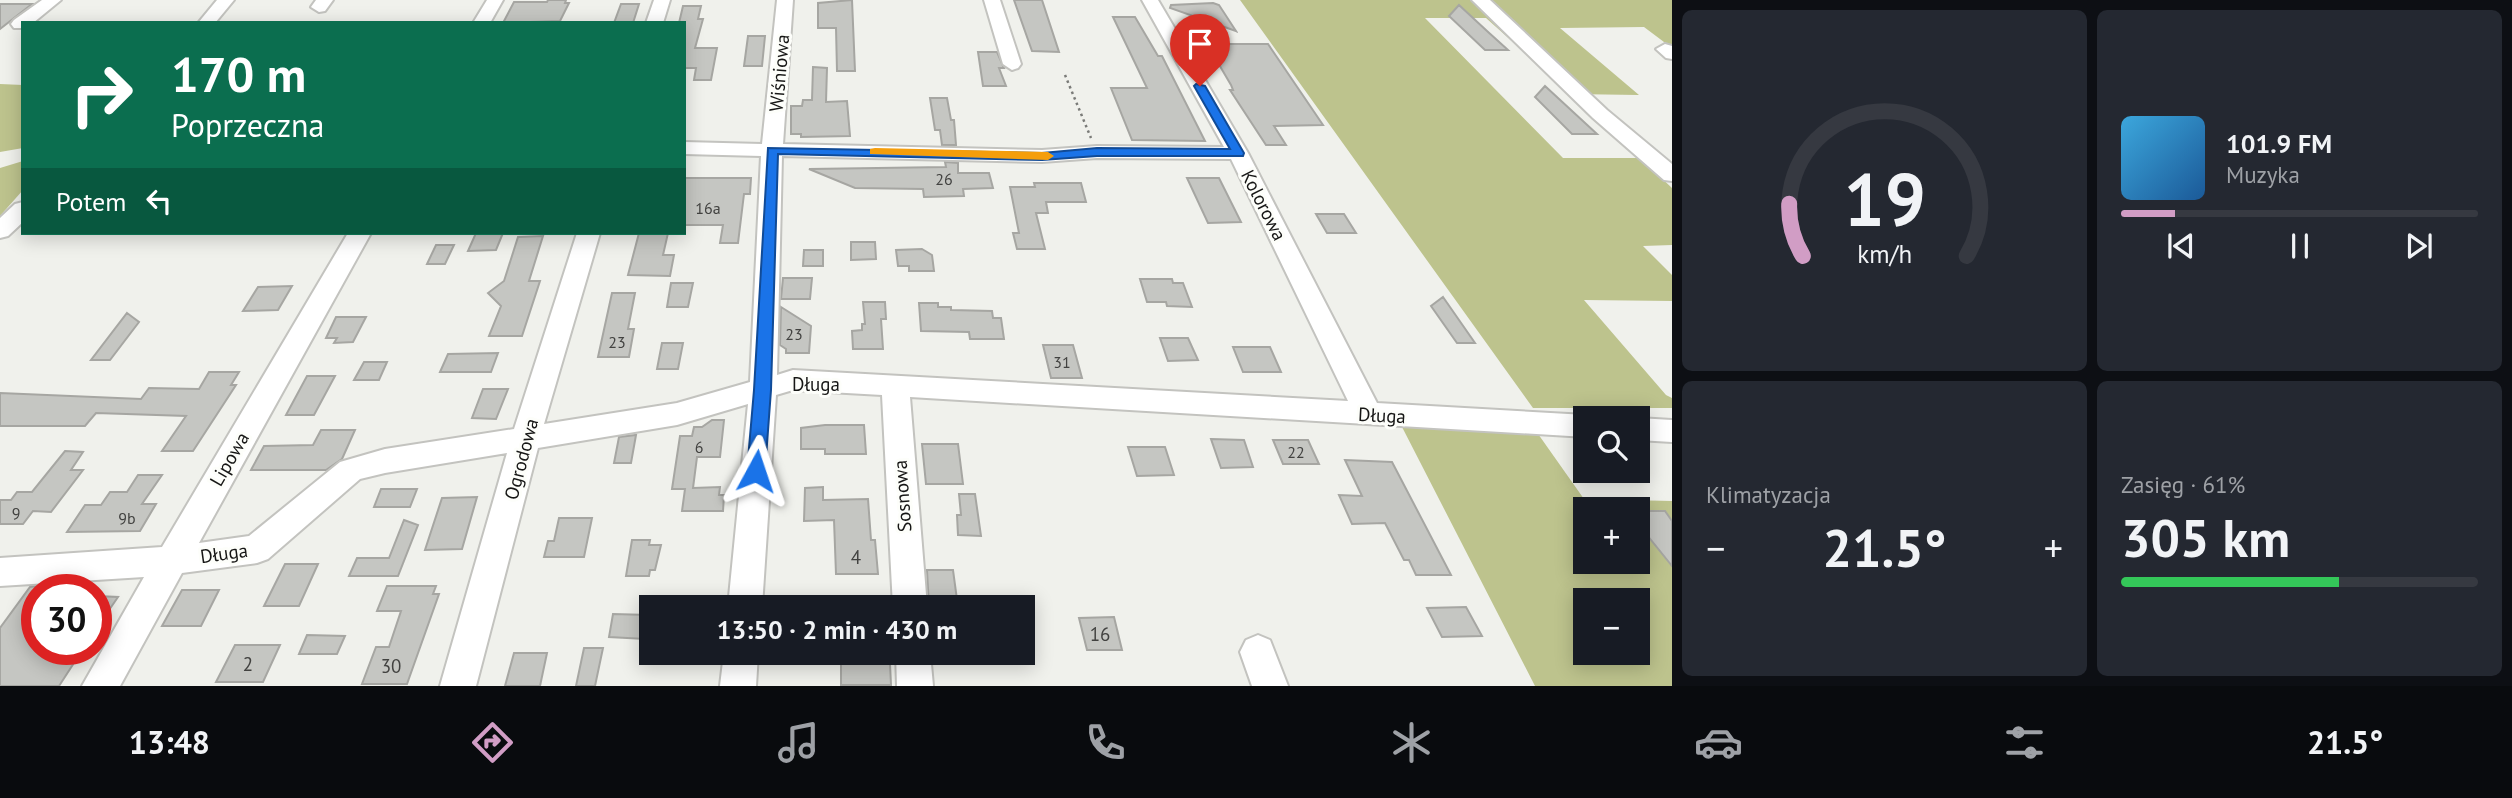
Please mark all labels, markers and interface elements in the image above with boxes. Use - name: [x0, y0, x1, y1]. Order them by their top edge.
- pin: [1170, 14, 1230, 86]
- icon: arrive: [1181, 25, 1219, 63]
- street label: Wiśniowa: [764, 33, 794, 113]
- text: 170 m: [171, 42, 306, 106]
- icon: right: [56, 49, 147, 140]
- text: Poprzeczna: [171, 104, 324, 146]
- text: 101.9 FM: [2226, 127, 2332, 160]
- text: 19: [1843, 153, 1926, 247]
- text: Muzyka: [2226, 160, 2300, 189]
- street label: Kolorowa: [1236, 166, 1292, 244]
- house number: 26: [935, 169, 953, 189]
- icon: left: [140, 182, 178, 220]
- text: Potem: [56, 185, 126, 218]
- house number: 16a: [695, 198, 721, 218]
- icon: previous: [2162, 227, 2200, 265]
- icon: pause: [2281, 227, 2319, 265]
- icon: next: [2400, 227, 2438, 265]
- text: km/h: [1857, 238, 1912, 270]
- house number: 23: [785, 324, 803, 344]
- house number: 23: [608, 332, 626, 352]
- house number: 31: [1053, 352, 1071, 372]
- street label: Długa: [792, 372, 840, 396]
- street label: Długa: [1357, 402, 1407, 428]
- map controls: [1573, 406, 1650, 665]
- button: search: [1573, 406, 1650, 483]
- street label: Ogrodowa: [499, 416, 543, 502]
- street label: Lipowa: [204, 428, 254, 490]
- position arrow: [719, 434, 793, 508]
- house number: 6: [695, 437, 703, 457]
- house number: 22: [1287, 442, 1305, 462]
- street label: Sosnowa: [888, 459, 916, 533]
- text: Zasięg · 61%: [2121, 470, 2245, 499]
- text: Klimatyzacja: [1706, 480, 1831, 509]
- button: +: [1573, 497, 1650, 574]
- house number: 9: [12, 503, 20, 523]
- text: 305 km: [2121, 504, 2290, 571]
- house number: 9b: [118, 508, 136, 528]
- text: 21.5°: [1823, 514, 1946, 581]
- text: −: [1706, 523, 1725, 572]
- text: +: [2044, 523, 2063, 572]
- street label: Długa: [199, 538, 249, 568]
- house number: 4: [851, 545, 861, 569]
- speed limit sign: 30: [21, 574, 112, 665]
- button: −: [1573, 588, 1650, 665]
- text: 13:50 · 2 min · 430 m: [717, 613, 957, 646]
- house number: 16: [1090, 622, 1110, 646]
- house number: 2: [243, 652, 253, 676]
- house number: 30: [381, 654, 401, 678]
- icon: directions: [468, 718, 517, 767]
- icon: music: [774, 718, 823, 767]
- icon: phone: [1081, 718, 1130, 767]
- icon: climate: [1387, 718, 1436, 767]
- icon: car: [1694, 718, 1743, 767]
- icon: filters: [2000, 718, 2049, 767]
- text: 13:48: [129, 721, 210, 763]
- text: 21.5°: [2307, 721, 2383, 763]

